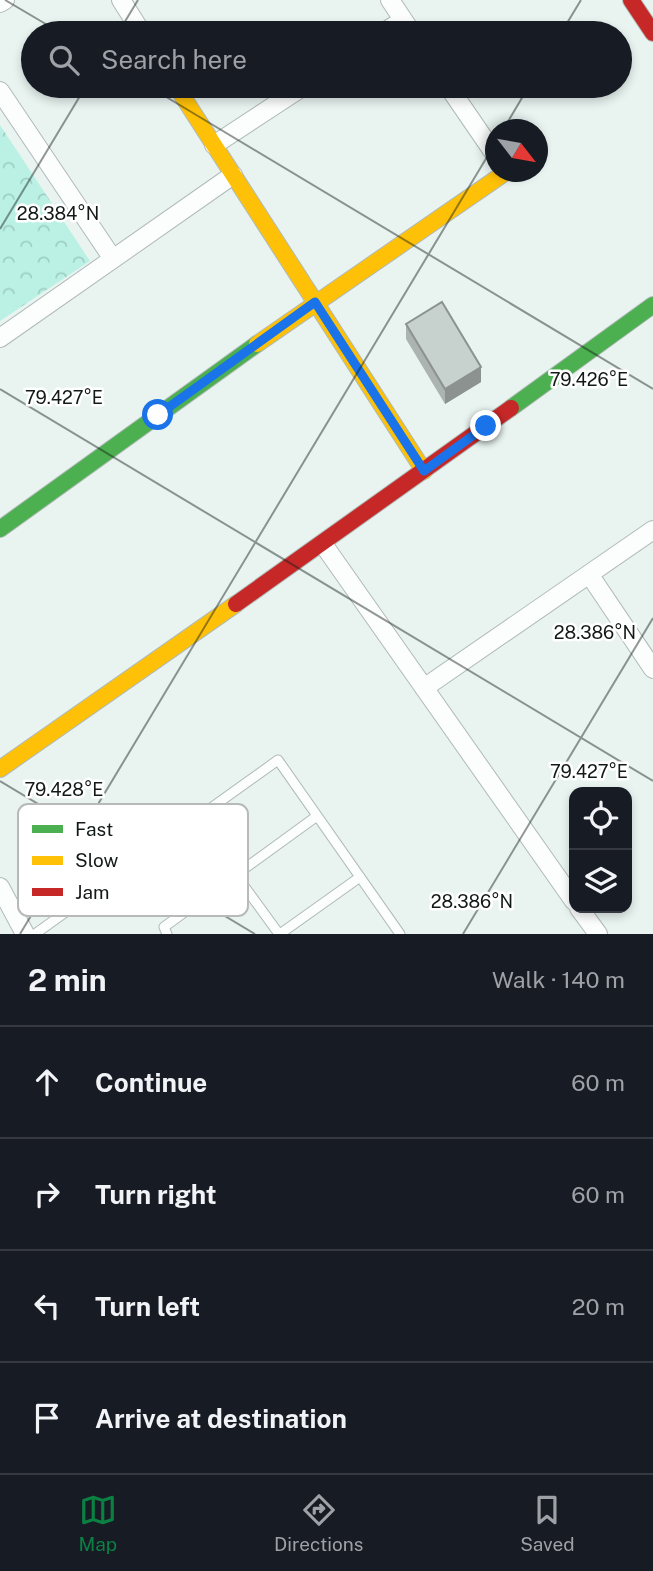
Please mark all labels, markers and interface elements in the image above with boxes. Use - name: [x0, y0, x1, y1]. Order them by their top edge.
- search box: [21, 21, 632, 98]
- icon: search: [45, 41, 83, 79]
- text: Search here: [101, 44, 247, 75]
- north arrow: [485, 119, 548, 182]
- text: 28.384°N: [17, 203, 99, 224]
- text: 79.426°E: [550, 369, 628, 390]
- text: 79.427°E: [25, 387, 103, 408]
- route start: [142, 399, 173, 430]
- route end: [470, 410, 501, 441]
- text: 28.386°N: [554, 622, 636, 643]
- text: 79.427°E: [550, 761, 628, 782]
- text: 79.428°E: [25, 779, 103, 800]
- map controls: [569, 787, 632, 913]
- button: locate: [569, 787, 632, 850]
- legend: [18, 804, 248, 916]
- text: Fast: [75, 818, 113, 840]
- text: Slow: [75, 849, 119, 871]
- button: layers: [569, 850, 632, 913]
- text: Jam: [75, 881, 109, 903]
- text: 28.386°N: [431, 891, 513, 912]
- text: 2 min: [28, 962, 107, 998]
- text: Walk · 140 m: [492, 966, 625, 993]
- icon: ahead: [28, 1063, 66, 1101]
- text: Continue: [95, 1067, 207, 1098]
- text: 60 m: [571, 1069, 625, 1096]
- icon: right: [28, 1175, 66, 1213]
- text: Turn right: [95, 1179, 217, 1210]
- text: 60 m: [571, 1181, 625, 1208]
- icon: left: [28, 1287, 66, 1325]
- text: Turn left: [95, 1291, 200, 1322]
- text: 20 m: [572, 1293, 625, 1320]
- icon: arrive: [28, 1399, 66, 1437]
- text: Arrive at destination: [95, 1403, 347, 1434]
- tab: Map: [78, 1491, 117, 1555]
- tab: Directions: [274, 1491, 363, 1555]
- tab: Saved: [520, 1491, 575, 1555]

